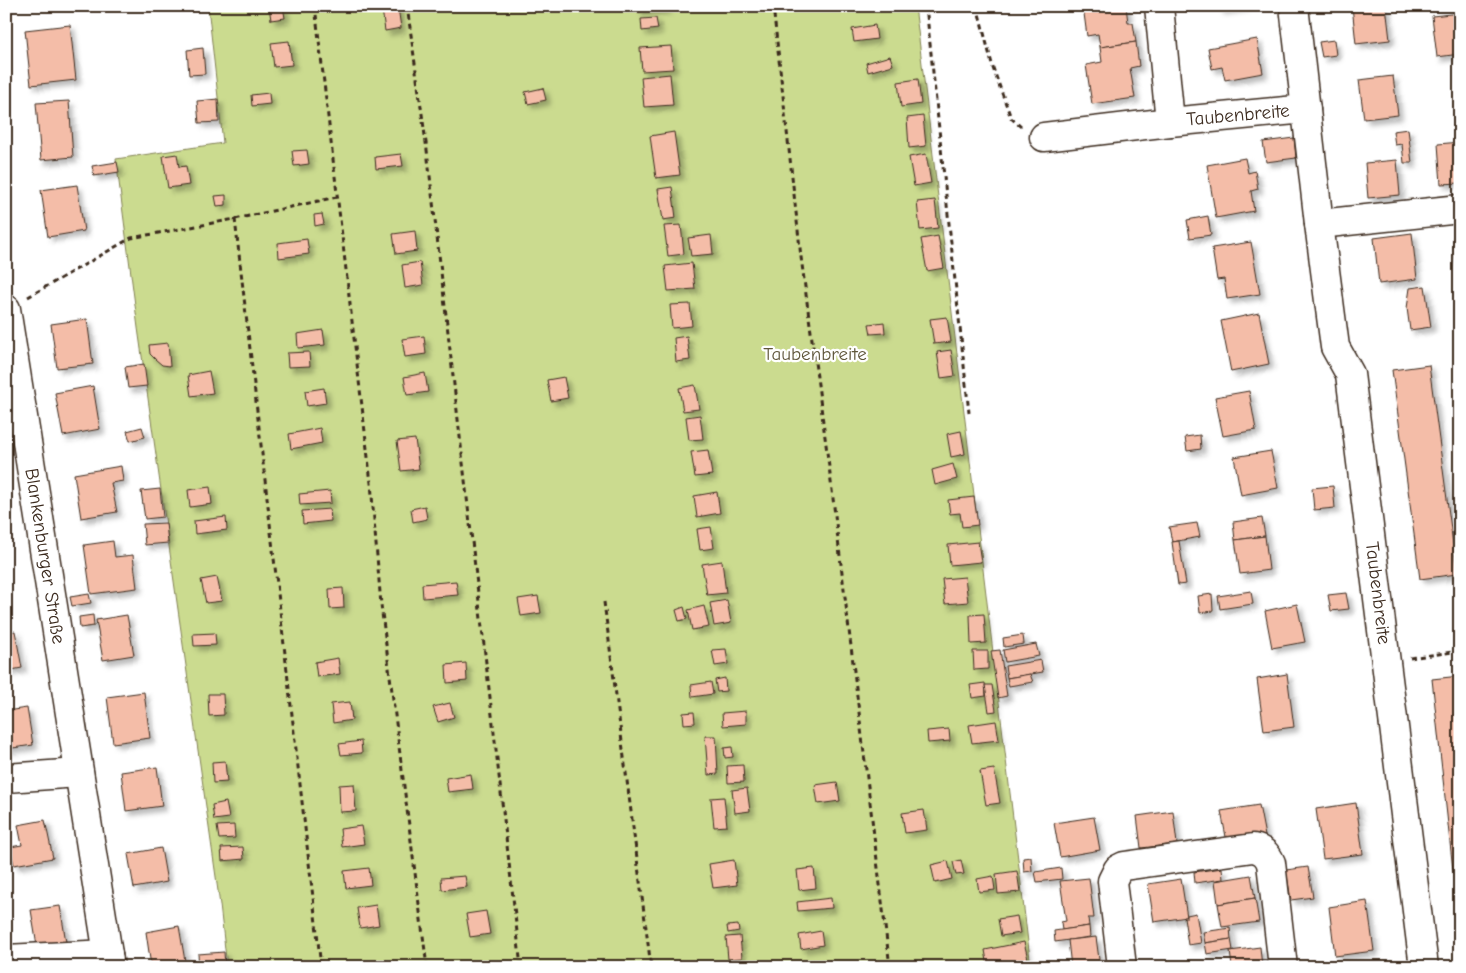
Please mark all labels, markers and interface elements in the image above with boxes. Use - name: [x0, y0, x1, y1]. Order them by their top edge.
- street label: Taubenbreite: [1186, 100, 1290, 130]
- park label: Taubenbreite: [763, 343, 867, 365]
- street label: Blankenburger Straße: [20, 466, 70, 646]
- street label: Taubenbreite: [1361, 540, 1395, 646]

